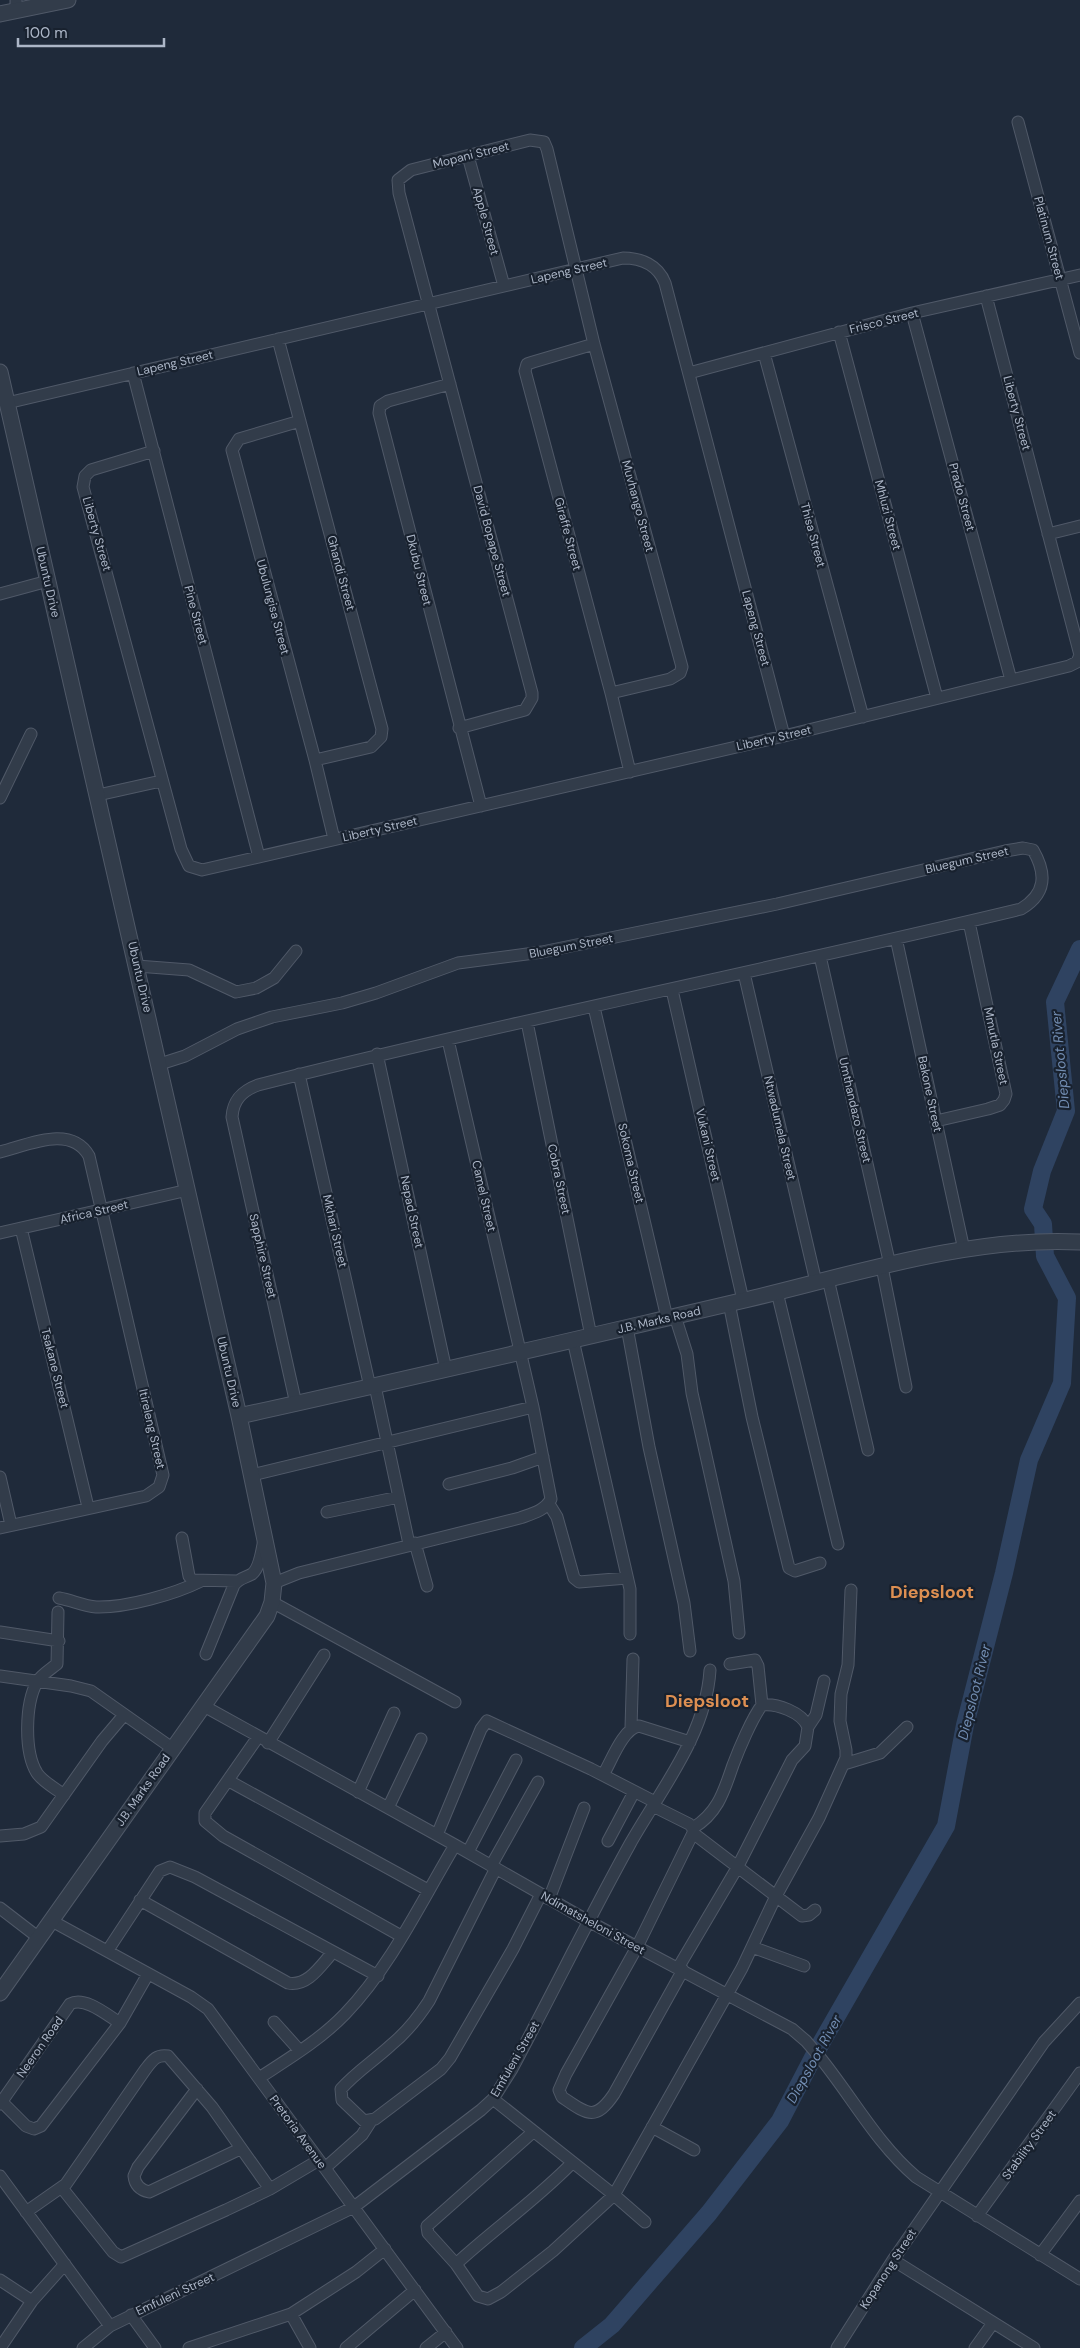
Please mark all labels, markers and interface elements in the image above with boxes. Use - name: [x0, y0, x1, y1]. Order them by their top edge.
- scale bar: [18, 15, 164, 47]
- text: 100 m: [25, 23, 68, 43]
- street label: Mopani Street: [431, 138, 511, 172]
- street label: Apple Street: [469, 185, 503, 257]
- street label: Platinum Street: [1030, 195, 1068, 282]
- street label: Lapeng Street: [529, 254, 609, 288]
- street label: Frisco Street: [848, 305, 921, 337]
- street label: Lapeng Street: [135, 346, 215, 380]
- street label: Liberty Street: [999, 374, 1035, 452]
- street label: Muvhango Street: [618, 458, 658, 554]
- street label: Prado Street: [945, 461, 979, 533]
- street label: Mhluzi Street: [871, 478, 905, 552]
- street label: David Bopape Street: [469, 484, 515, 599]
- street label: Liberty Street: [79, 495, 115, 573]
- street label: Giraffe Street: [551, 496, 585, 573]
- street label: Thisa Street: [797, 501, 829, 569]
- street label: Dkubu Street: [402, 533, 436, 608]
- street label: Ghandi Street: [323, 534, 359, 613]
- street label: Ubuntu Drive: [32, 545, 64, 619]
- street label: Ubulungisa Street: [253, 558, 293, 657]
- street label: Pine Street: [180, 584, 212, 647]
- street label: Lapeng Street: [738, 588, 774, 668]
- street label: Liberty Street: [735, 722, 813, 754]
- street label: Liberty Street: [341, 813, 419, 845]
- street label: Bluegum Street: [924, 843, 1011, 877]
- street label: Bluegum Street: [528, 930, 615, 962]
- street label: Ubuntu Drive: [124, 940, 156, 1014]
- street label: Mmutla Street: [980, 1006, 1012, 1086]
- water label: Diepsloot River: [1047, 1010, 1073, 1110]
- street label: Bakone Street: [914, 1054, 946, 1134]
- street label: Umthandazo Street: [835, 1056, 875, 1164]
- street label: Ntwadumela Street: [760, 1074, 800, 1182]
- street label: Vukani Street: [692, 1107, 724, 1183]
- street label: Sokoma Street: [614, 1122, 648, 1205]
- street label: Cobra Street: [544, 1142, 574, 1216]
- street label: Camel Street: [468, 1159, 500, 1233]
- street label: Nepad Street: [396, 1174, 428, 1250]
- street label: Mkhari Street: [319, 1193, 351, 1269]
- street label: Africa Street: [58, 1196, 130, 1228]
- street label: Sapphire Street: [245, 1212, 281, 1300]
- street label: J.B. Marks Road: [616, 1303, 702, 1337]
- street label: Tsakane Street: [37, 1326, 73, 1410]
- street label: Ubuntu Drive: [213, 1335, 245, 1409]
- street label: Itireleng Street: [135, 1387, 169, 1471]
- district label: Diepsloot: [890, 1580, 974, 1604]
- water label: Diepsloot River: [953, 1642, 995, 1742]
- district label: Diepsloot: [665, 1689, 749, 1713]
- street label: J.B. Marks Road: [112, 1751, 174, 1829]
- street label: Ndimatsheloni Street: [538, 1888, 648, 1958]
- water label: Diepsloot River: [782, 2011, 846, 2106]
- street label: Neeron Road: [13, 2013, 67, 2081]
- street label: Emfuleni Street: [487, 2018, 543, 2100]
- street label: Pretoria Avenue: [266, 2092, 330, 2172]
- street label: Stability Street: [998, 2107, 1060, 2183]
- street label: Kopanong Street: [856, 2226, 920, 2312]
- street label: Emfuleni Street: [133, 2269, 217, 2319]

